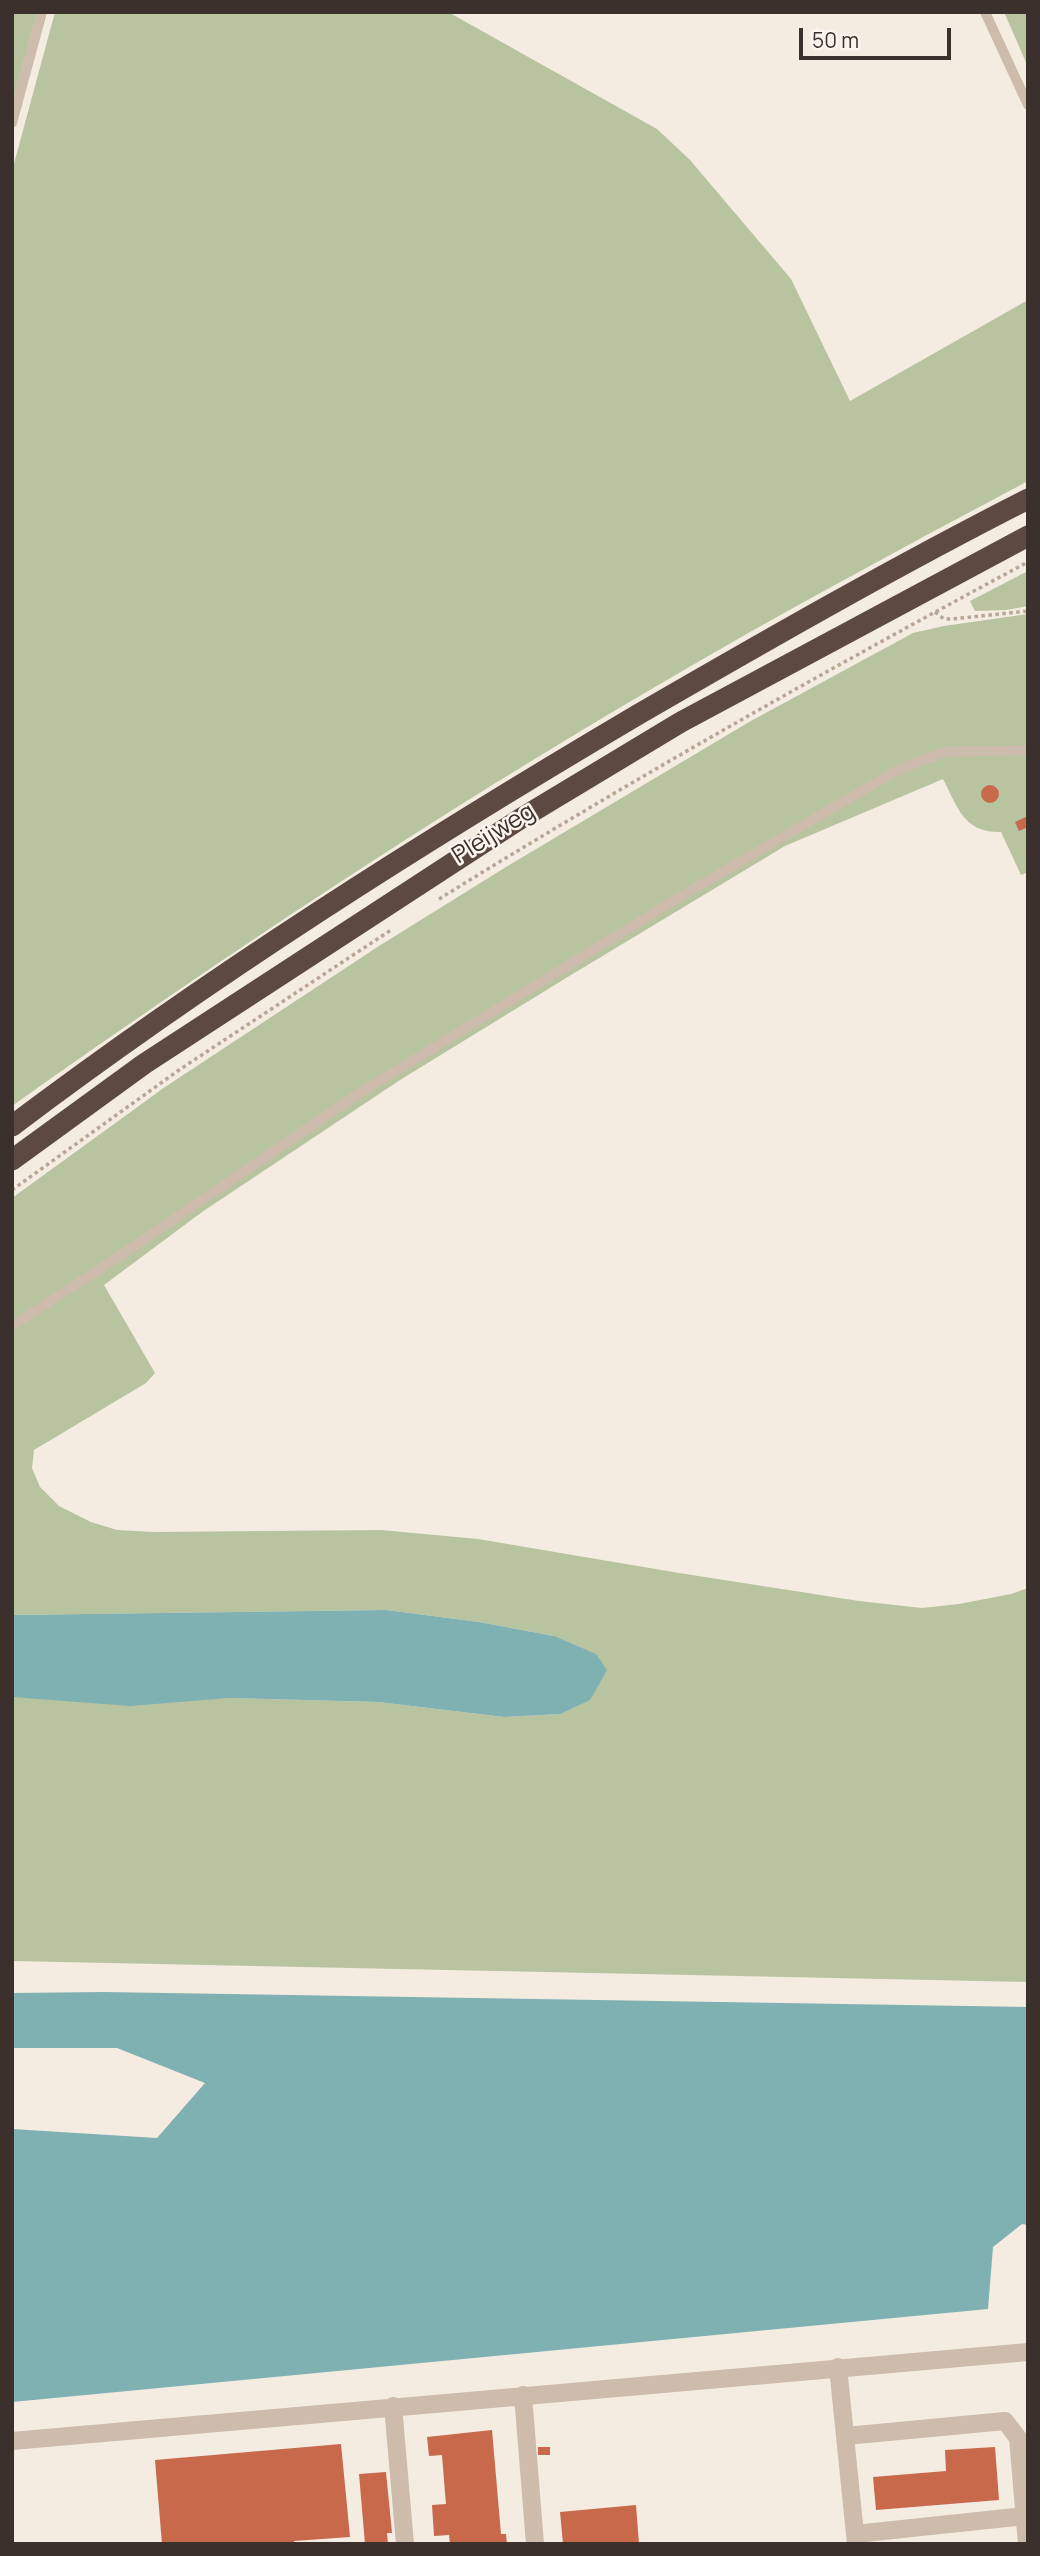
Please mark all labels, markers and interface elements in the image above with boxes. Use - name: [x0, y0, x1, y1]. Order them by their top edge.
- scale bar: [802, 14, 954, 58]
- text: 50 m: [812, 26, 859, 54]
- street label: Pleijweg: [447, 797, 541, 871]

